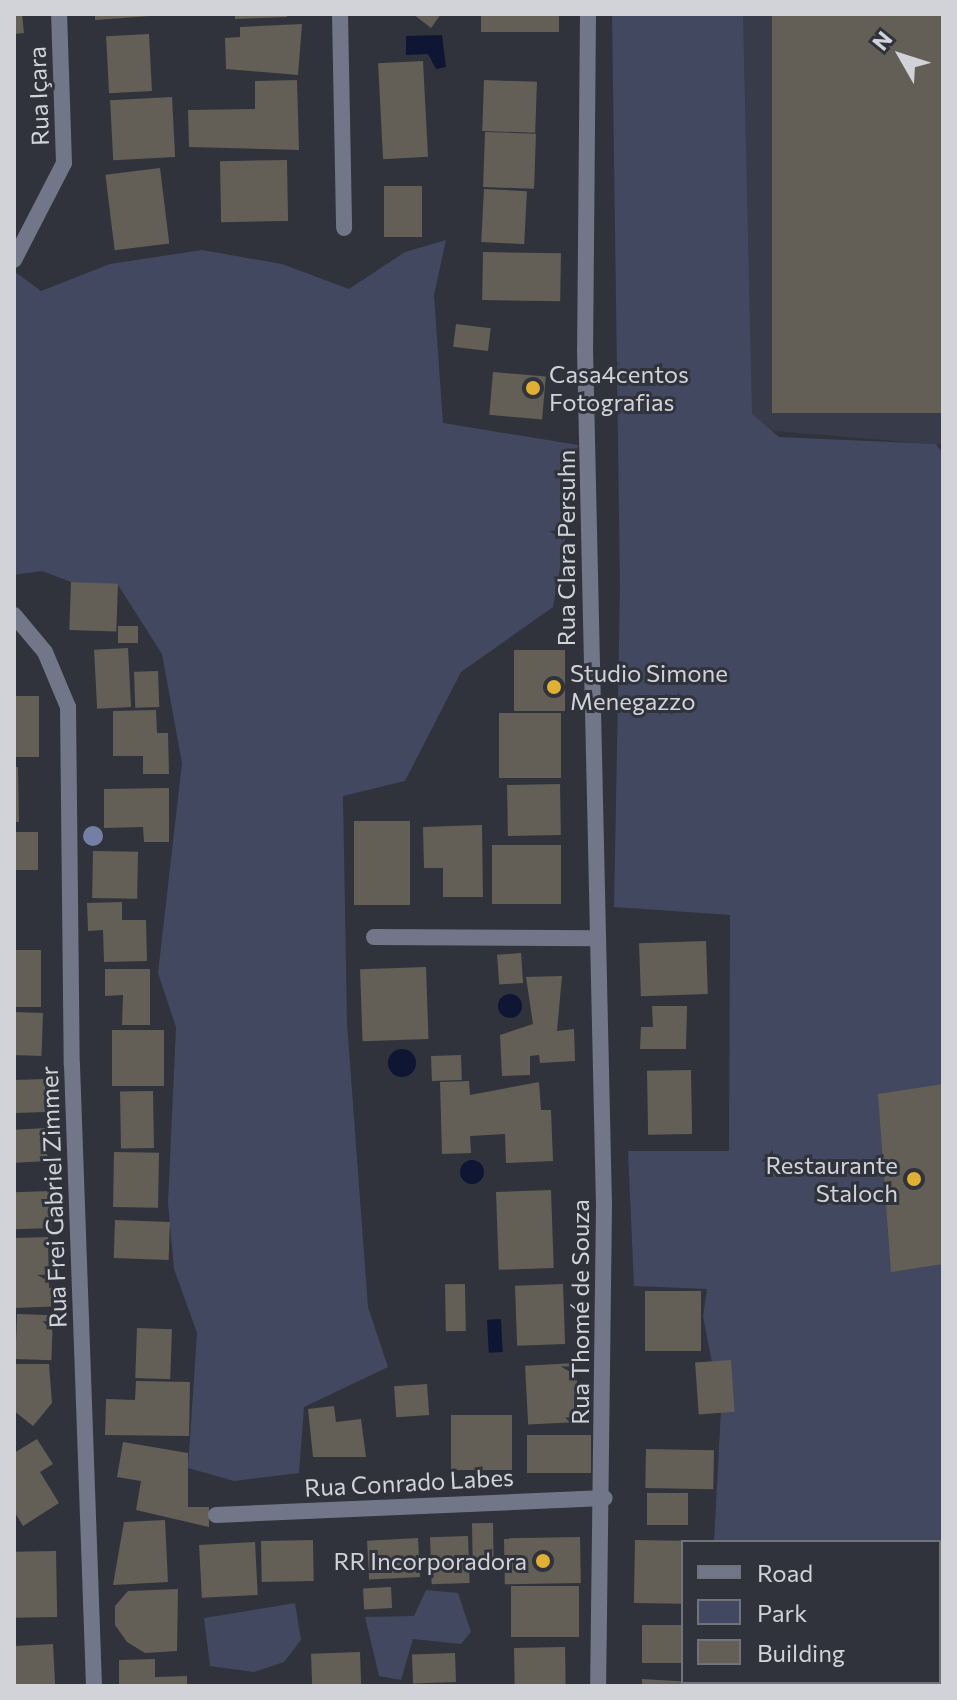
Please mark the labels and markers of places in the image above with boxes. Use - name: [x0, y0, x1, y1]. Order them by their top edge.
- place label: Casa4centos Fotografias: [549, 360, 689, 416]
- marker: Casa4centos Fotografias: [524, 379, 542, 397]
- place label: Studio Simone Menegazzo: [570, 659, 728, 715]
- marker: Studio Simone Menegazzo: [545, 678, 563, 696]
- place label: Restaurante Staloch: [765, 1151, 898, 1207]
- marker: Restaurante Staloch: [905, 1170, 923, 1188]
- place label: RR Incorporadora: [333, 1547, 527, 1575]
- marker: RR Incorporadora: [534, 1552, 552, 1570]

